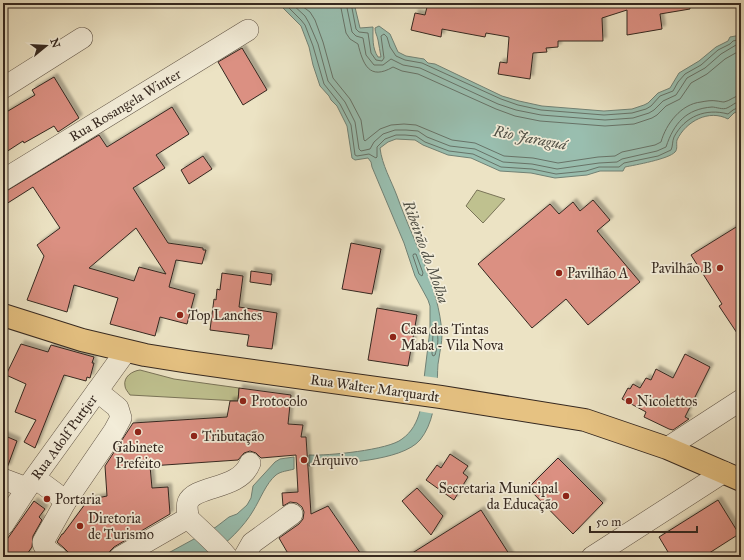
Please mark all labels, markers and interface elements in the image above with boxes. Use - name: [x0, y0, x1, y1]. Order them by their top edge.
- north arrow: [26, 26, 66, 66]
- text: N: [47, 37, 63, 50]
- street label: Rua Rosangela Winter: [66, 65, 185, 146]
- water label: Rio Jaraguá: [491, 122, 570, 154]
- water label: Ribeirão do Molha: [399, 197, 453, 306]
- place label: Pavilhão B: [651, 260, 712, 277]
- marker: Pavilhão B: [715, 263, 725, 273]
- place label: Pavilhão A: [567, 265, 629, 282]
- marker: Pavilhão A: [554, 268, 564, 278]
- place label: Top Lanches: [188, 307, 262, 324]
- marker: Top Lanches: [175, 310, 185, 320]
- place label: Casa das Tintas Maba - Vila Nova: [401, 321, 503, 354]
- marker: Casa das Tintas Maba - Vila Nova: [388, 332, 398, 342]
- street label: Rua Walter Marquardt: [309, 371, 441, 407]
- street label: Rua Adolf Puttjer: [28, 391, 101, 483]
- place label: Protocolo: [251, 393, 307, 410]
- place label: Nicolettos: [637, 393, 697, 410]
- marker: Protocolo: [238, 396, 248, 406]
- marker: Nicolettos: [624, 396, 634, 406]
- marker: Gabinete Prefeito: [133, 427, 143, 437]
- place label: Tributação: [202, 428, 264, 445]
- marker: Tributação: [189, 431, 199, 441]
- place label: Gabinete Prefeito: [113, 439, 164, 472]
- place label: Arquivo: [311, 452, 358, 470]
- marker: Arquivo: [299, 455, 309, 465]
- place label: Secretaria Municipal da Educação: [439, 480, 558, 513]
- place label: Portaria: [55, 491, 101, 508]
- marker: Secretaria Municipal da Educação: [561, 491, 571, 501]
- marker: Portaria: [42, 494, 52, 504]
- scale bar: [590, 508, 697, 534]
- place label: Diretoria de Turismo: [88, 510, 154, 543]
- text: 50 m: [596, 515, 621, 529]
- marker: Diretoria de Turismo: [75, 521, 85, 531]

